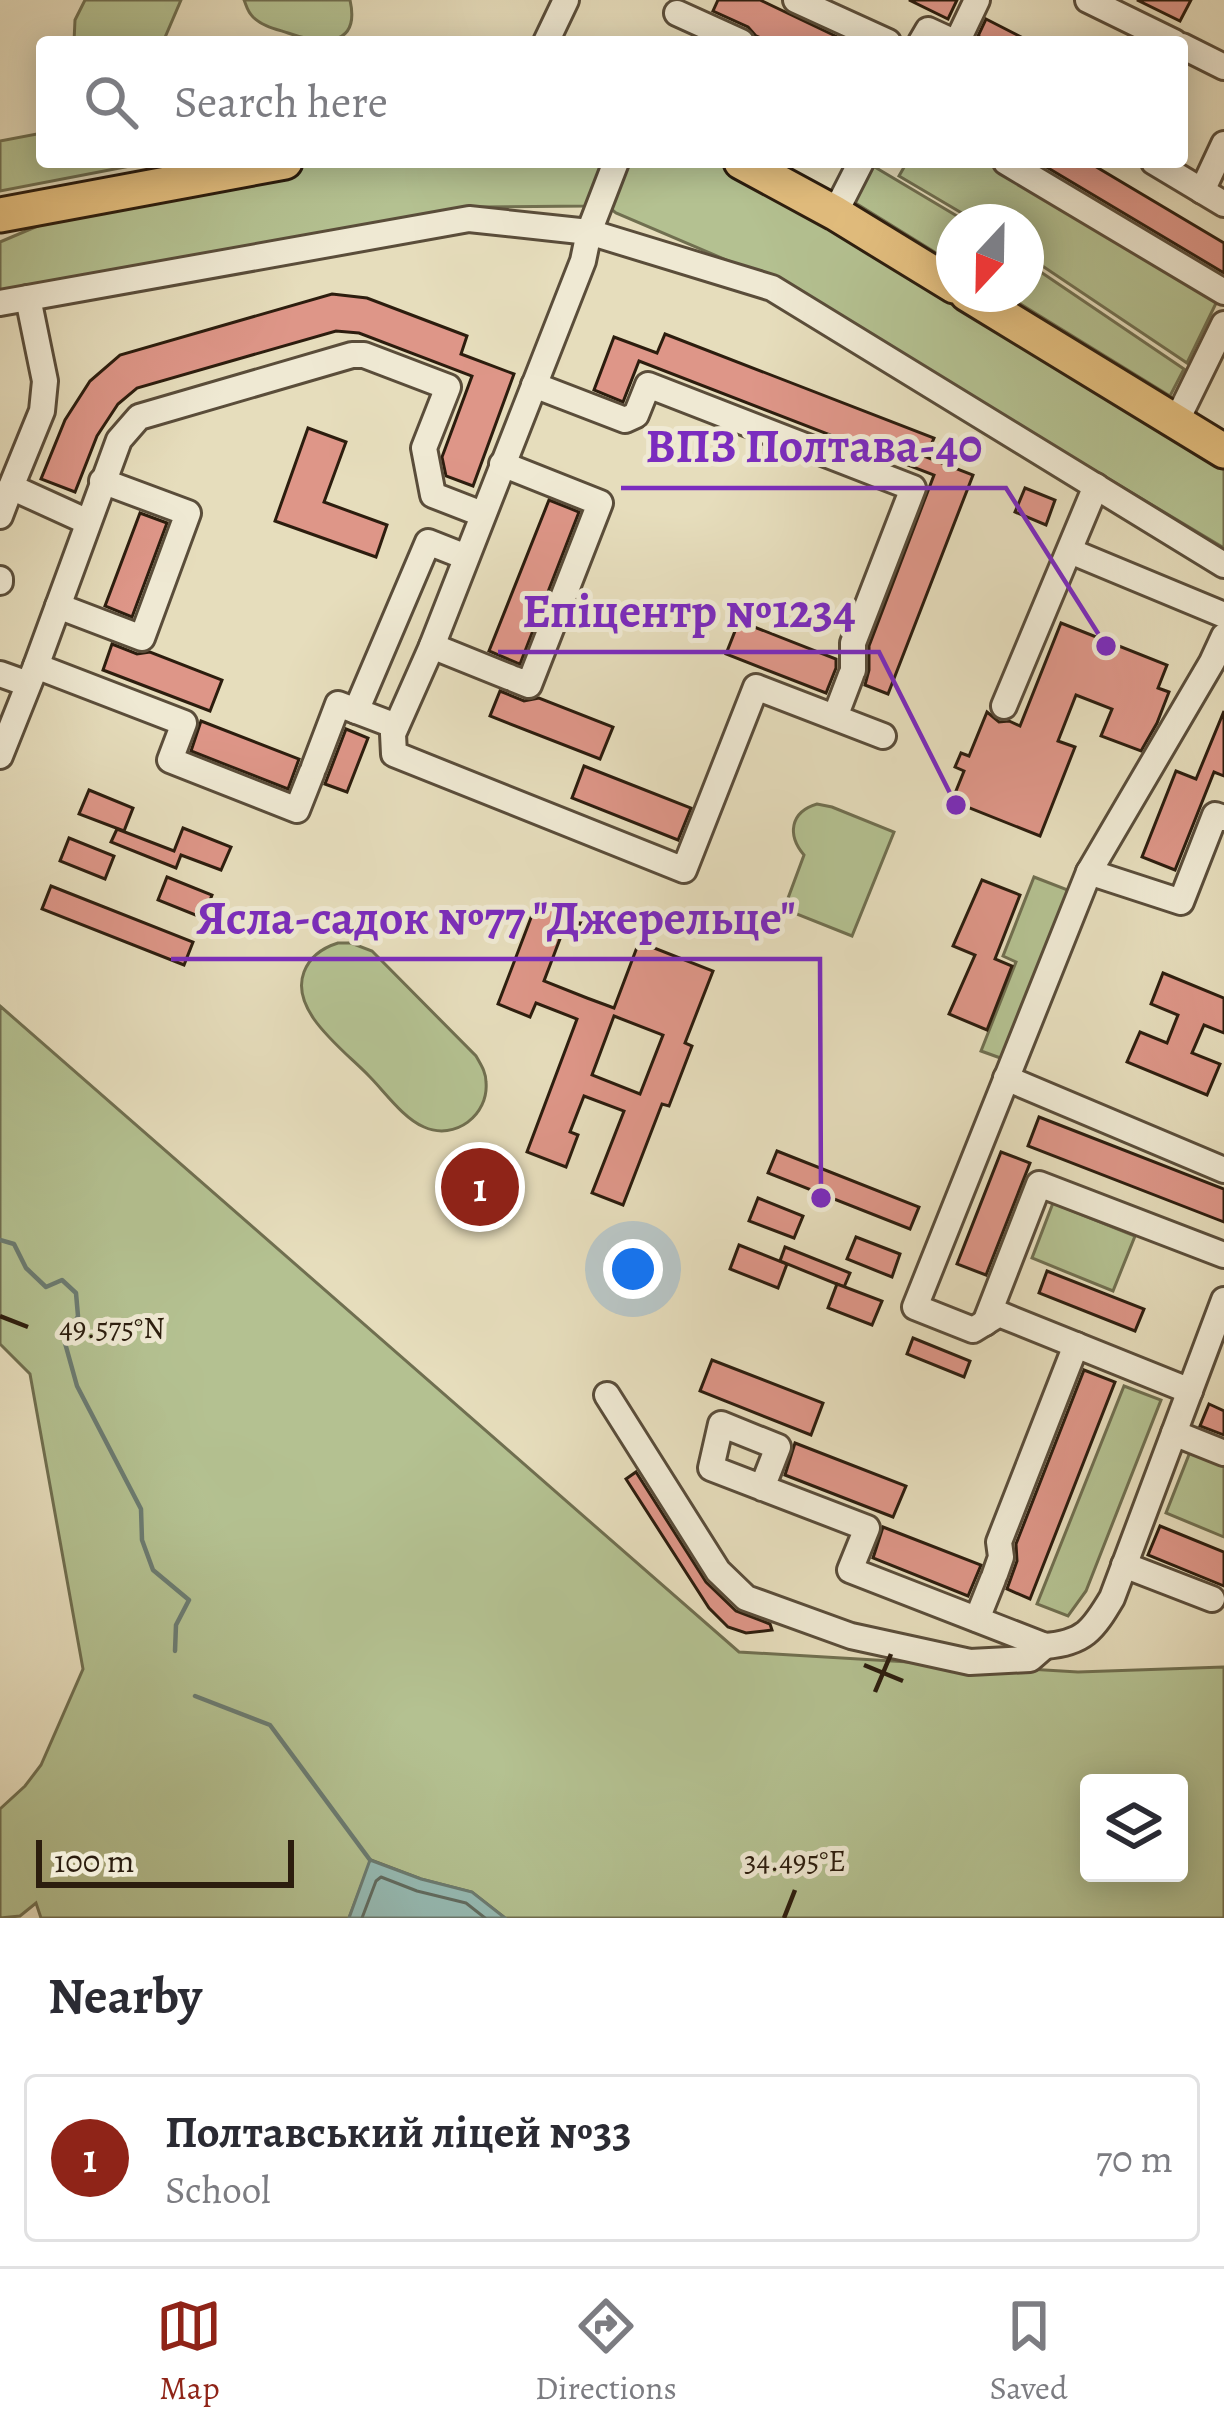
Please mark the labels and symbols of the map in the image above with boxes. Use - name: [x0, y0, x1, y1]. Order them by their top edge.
- north arrow: [936, 204, 1044, 312]
- callout: ВПЗ Полтава-40: [621, 404, 1006, 488]
- text: ВПЗ Полтава-40: [645, 413, 983, 479]
- callout: Епіцентр №1234: [498, 568, 879, 652]
- text: Епіцентр №1234: [522, 578, 856, 644]
- callout: Ясла-садок №77 "Джерельце": [171, 875, 820, 959]
- text: Ясла-садок №77 "Джерельце": [196, 885, 796, 951]
- pin: 1: [441, 1142, 519, 1232]
- your location: [603, 1239, 663, 1299]
- text: 49.575°N: [59, 1308, 165, 1348]
- scale bar: [36, 1834, 294, 1887]
- text: 34.495°E: [744, 1841, 846, 1881]

